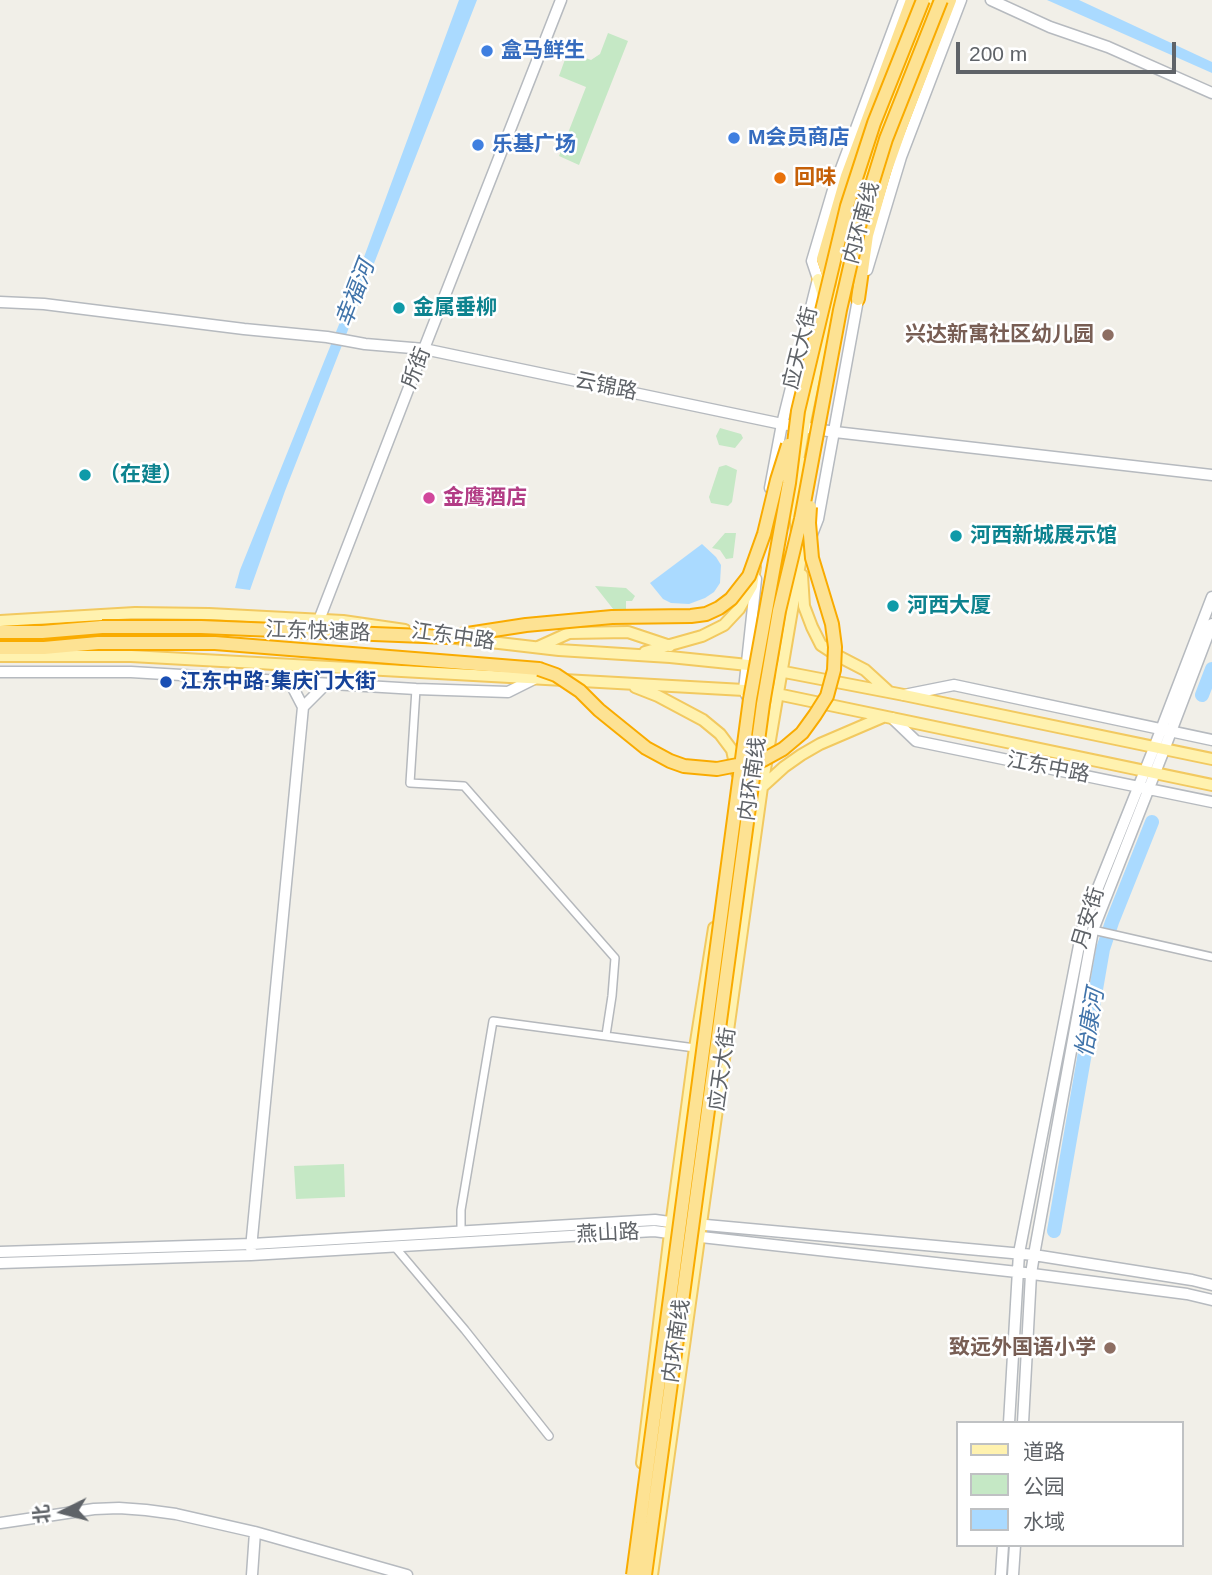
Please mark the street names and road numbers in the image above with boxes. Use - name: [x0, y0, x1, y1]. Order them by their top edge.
- street label: 内环南线: [839, 179, 885, 267]
- street label: 应天大街: [779, 304, 823, 392]
- street label: 所街: [397, 344, 437, 392]
- street label: 云锦路: [573, 368, 639, 406]
- street label: 江东快速路: [265, 618, 371, 646]
- street label: 江东中路: [410, 619, 496, 655]
- street label: 内环南线: [735, 736, 771, 822]
- street label: 江东中路: [1004, 748, 1092, 788]
- street label: 月安街: [1068, 884, 1110, 952]
- street label: 应天大街: [705, 1026, 741, 1112]
- street label: 燕山路: [576, 1220, 640, 1248]
- street label: 内环南线: [659, 1298, 695, 1384]

